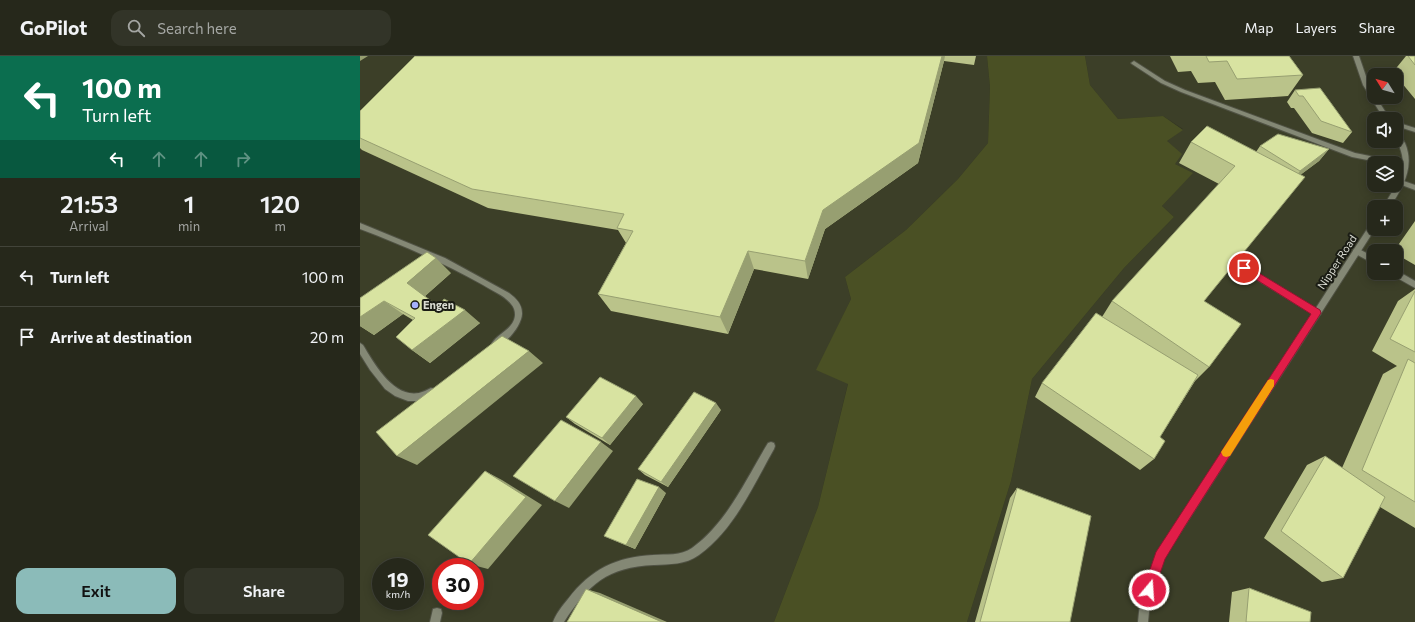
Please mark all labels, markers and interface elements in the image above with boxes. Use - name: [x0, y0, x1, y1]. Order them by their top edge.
- search box: [111, 10, 391, 46]
- text: GoPilot: [20, 16, 87, 39]
- icon: search: [125, 17, 147, 39]
- text: Search here: [157, 19, 237, 37]
- text: Map: [1245, 19, 1273, 36]
- text: Layers: [1295, 19, 1337, 36]
- text: Share: [1359, 19, 1395, 36]
- north arrow: [1367, 68, 1403, 104]
- map controls: [1367, 68, 1403, 280]
- text: 100 m: [82, 70, 162, 104]
- icon: left: [16, 72, 68, 124]
- text: Turn left: [82, 104, 151, 126]
- button: sound: [1367, 112, 1403, 148]
- icon: left: [106, 148, 128, 170]
- icon: ahead: [148, 148, 170, 170]
- icon: ahead: [190, 148, 212, 170]
- icon: right: [232, 148, 254, 170]
- button: layers: [1367, 156, 1403, 192]
- text: 21:53: [60, 189, 118, 218]
- text: 1: [184, 189, 194, 218]
- text: 120: [260, 189, 300, 218]
- button: +: [1367, 200, 1403, 236]
- text: Arrival: [69, 218, 109, 234]
- text: min: [178, 218, 200, 234]
- text: m: [274, 218, 286, 234]
- street label: Nipper Road: [1314, 232, 1359, 291]
- button: −: [1367, 244, 1403, 280]
- pin: [1227, 251, 1261, 285]
- icon: arrive: [1233, 257, 1255, 279]
- icon: left: [16, 266, 38, 288]
- text: Turn left: [50, 268, 109, 286]
- text: 100 m: [302, 268, 344, 286]
- place label: Engen: [423, 298, 454, 311]
- marker: Engen: [410, 300, 420, 310]
- icon: arrive: [16, 326, 38, 348]
- text: Arrive at destination: [50, 328, 192, 346]
- text: 20 m: [310, 328, 344, 346]
- speed limit sign: 30: [432, 558, 484, 610]
- text: 19: [387, 567, 409, 591]
- button: Exit: [16, 568, 176, 614]
- button: Share: [184, 568, 344, 614]
- position arrow: [1128, 569, 1170, 611]
- text: km/h: [386, 588, 410, 600]

